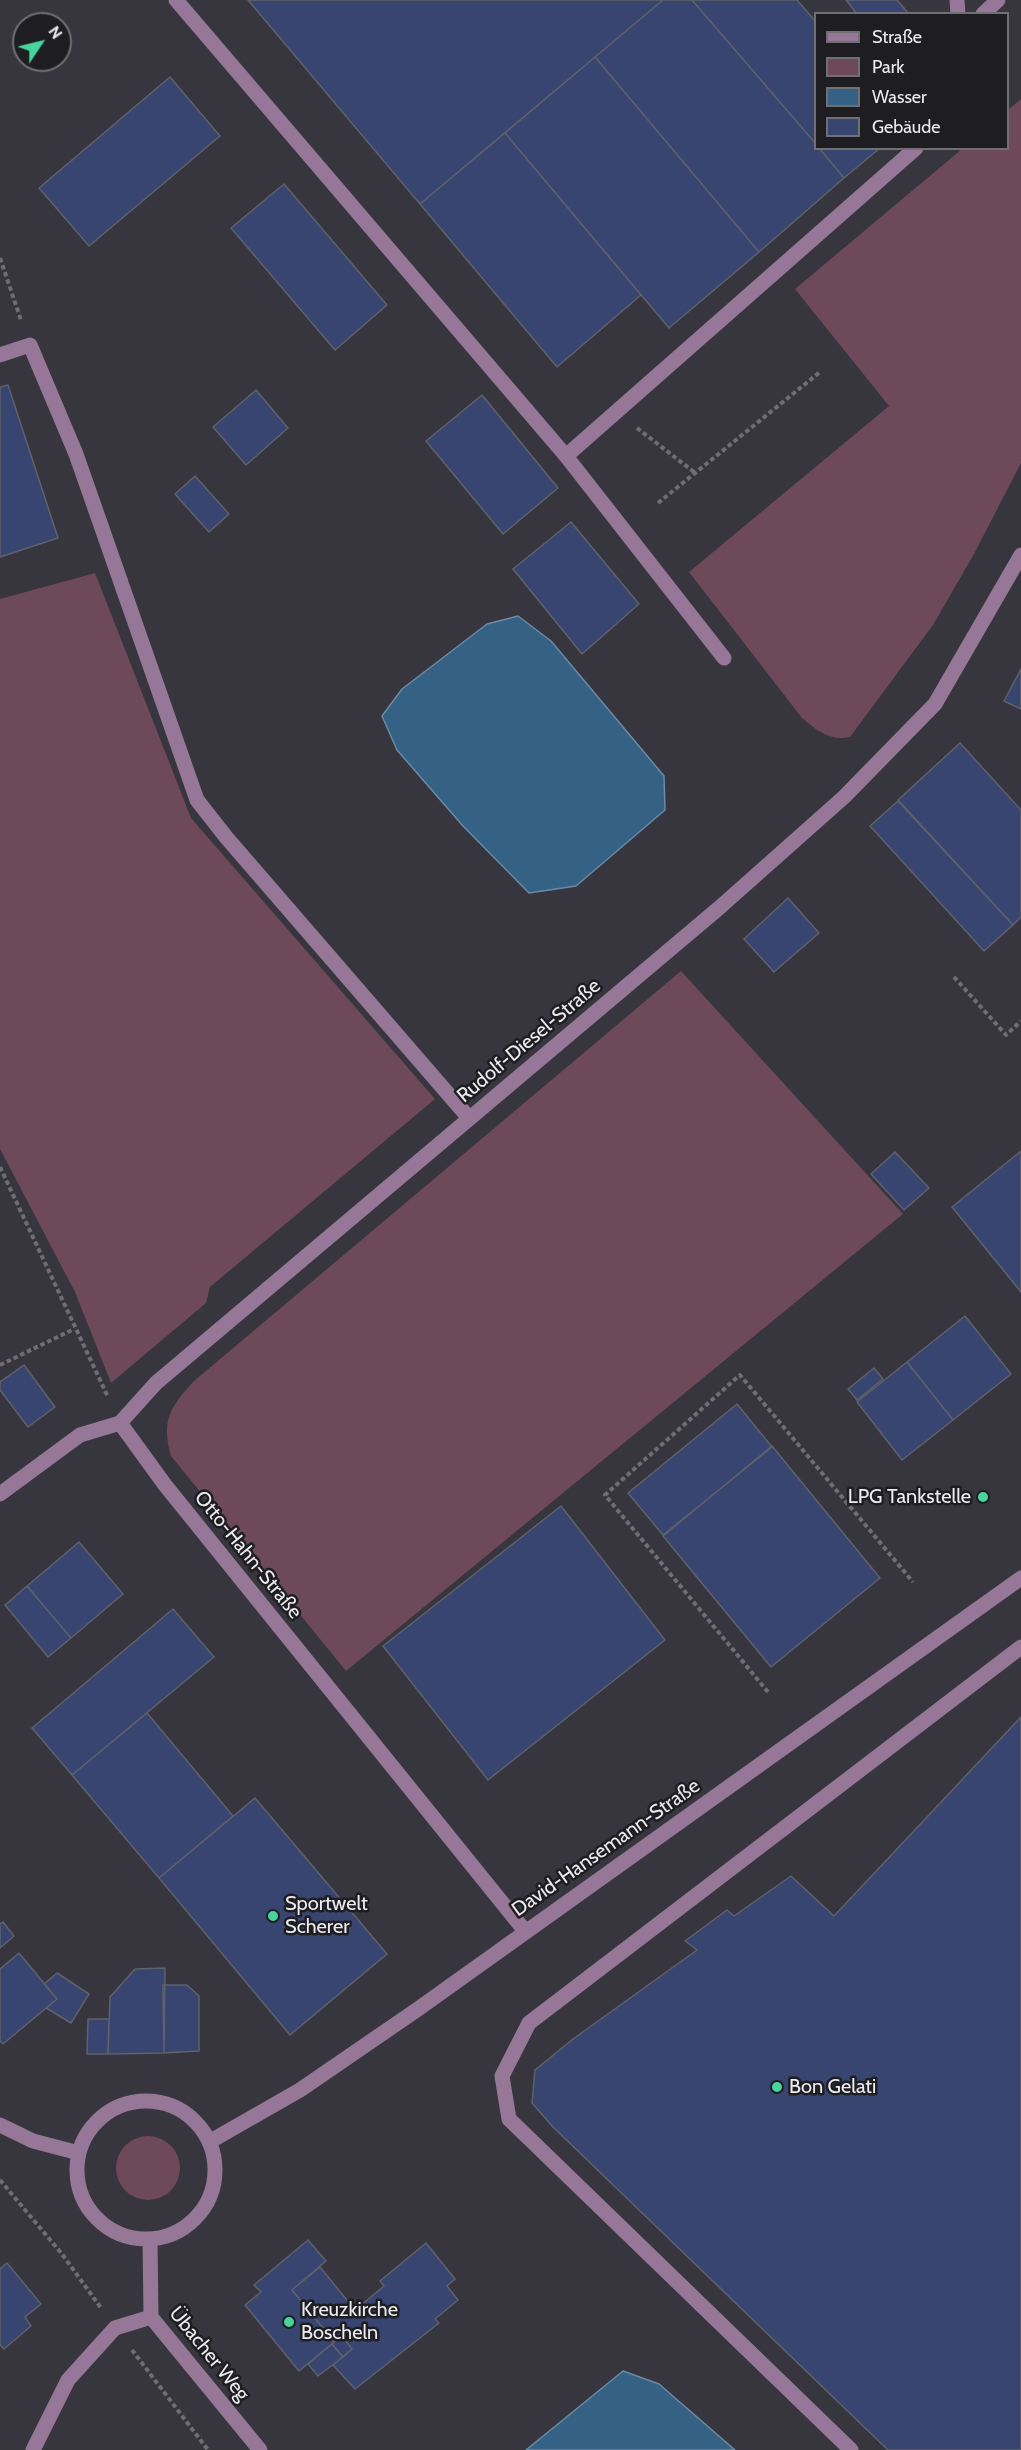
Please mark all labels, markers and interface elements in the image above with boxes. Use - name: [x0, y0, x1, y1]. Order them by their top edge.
- north arrow: [12, 12, 72, 72]
- legend: [814, 12, 1009, 150]
- text: N: [44, 22, 67, 43]
- text: Straße: [872, 26, 922, 48]
- text: Park: [872, 56, 904, 78]
- text: Wasser: [872, 86, 927, 108]
- text: Gebäude: [872, 116, 941, 138]
- street label: Rudolf-Diesel-Straße: [452, 974, 606, 1108]
- place label: LPG Tankstelle: [848, 1485, 971, 1509]
- street label: Otto-Hahn-Straße: [189, 1486, 307, 1624]
- marker: LPG Tankstelle: [976, 1490, 990, 1504]
- street label: David-Hansemann-Straße: [507, 1774, 705, 1922]
- place label: Sportwelt Scherer: [285, 1892, 368, 1939]
- marker: Sportwelt Scherer: [266, 1909, 280, 1923]
- place label: Bon Gelati: [789, 2075, 876, 2099]
- marker: Bon Gelati: [770, 2080, 784, 2094]
- place label: Kreuzkirche Boscheln: [301, 2298, 398, 2345]
- street label: Übacher Weg: [164, 2302, 254, 2406]
- marker: Kreuzkirche Boscheln: [282, 2315, 296, 2329]

